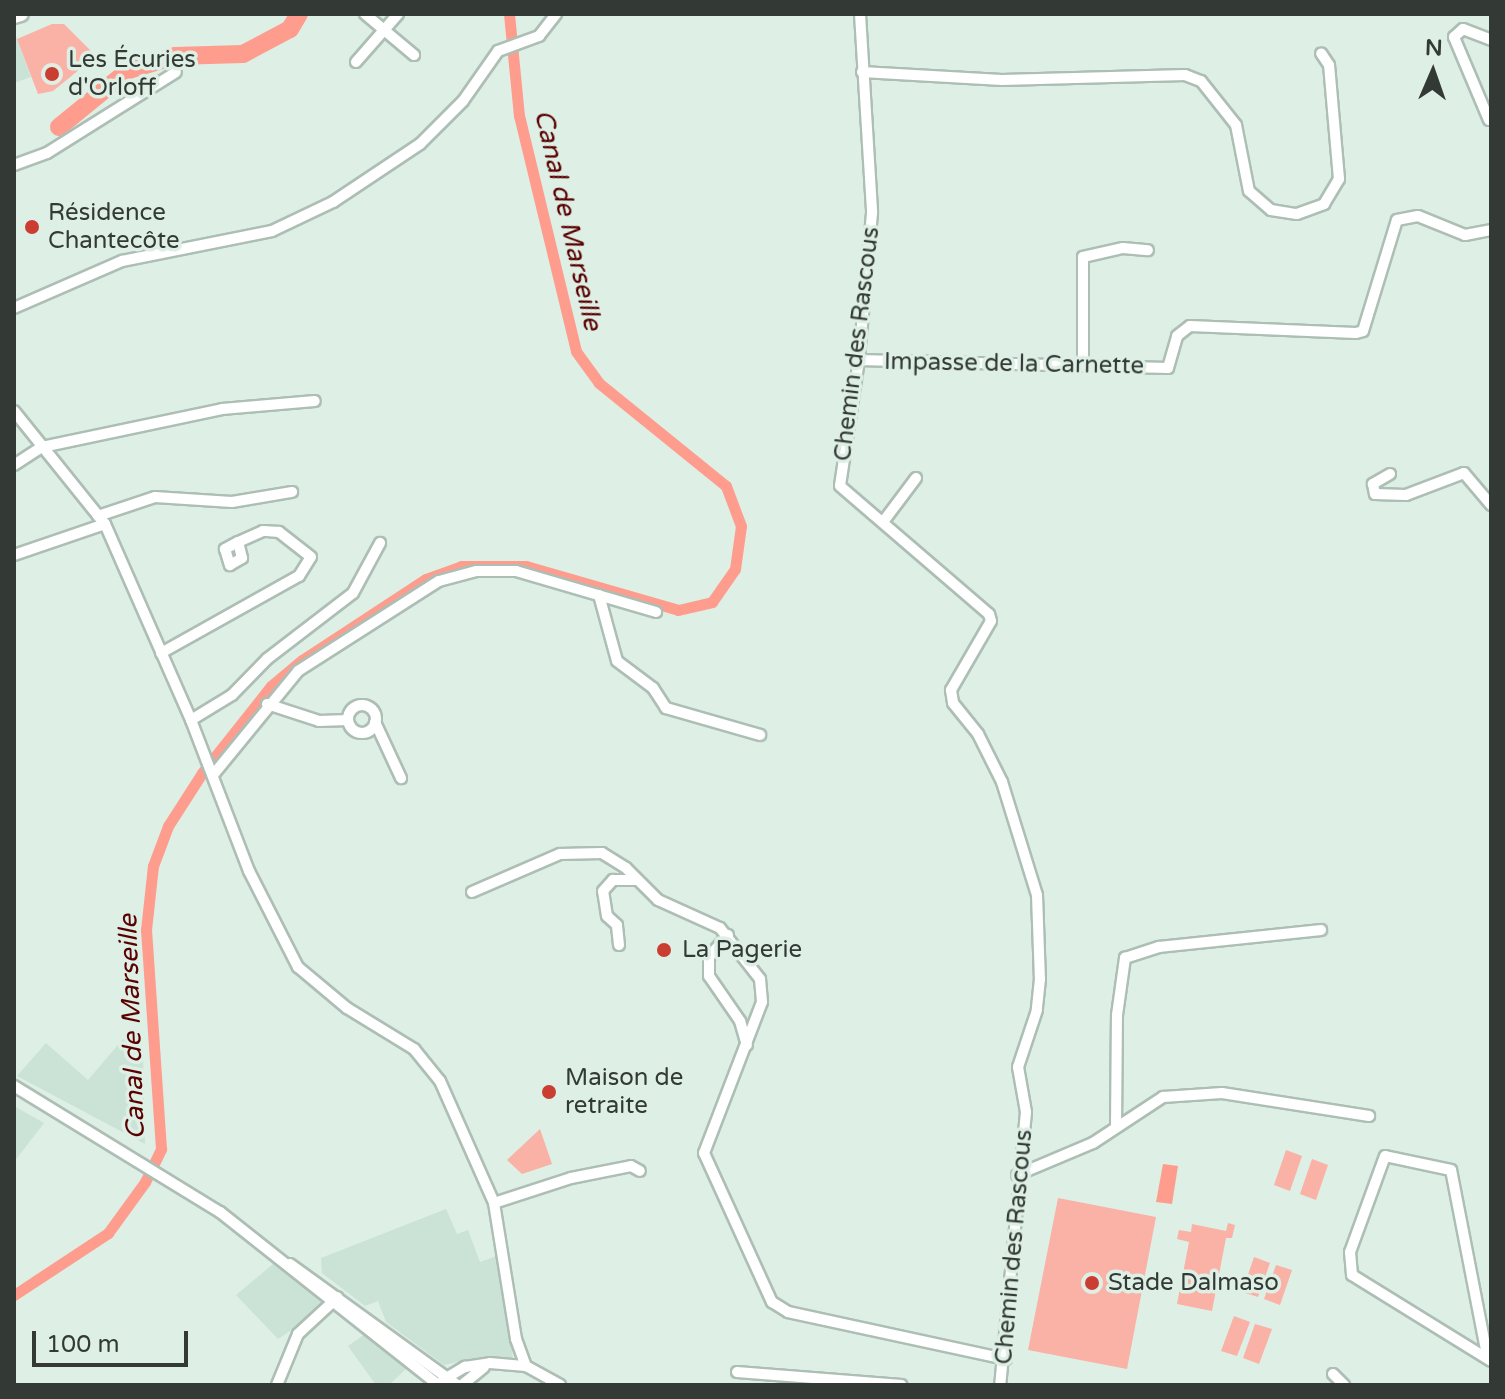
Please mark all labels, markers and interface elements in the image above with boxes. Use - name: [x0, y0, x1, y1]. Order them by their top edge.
- north arrow: [1393, 32, 1473, 112]
- text: N: [1425, 35, 1443, 61]
- place label: Les Écuries d'Orloff: [68, 46, 196, 102]
- marker: Les Écuries d'Orloff: [43, 65, 61, 83]
- water label: Canal de Marseille: [527, 107, 609, 333]
- place label: Résidence Chantecôte: [48, 199, 179, 255]
- marker: Résidence Chantecôte: [23, 218, 41, 236]
- street label: Chemin des Rascous: [828, 225, 886, 463]
- street label: Impasse de la Carnette: [884, 347, 1144, 381]
- water label: Canal de Marseille: [112, 914, 152, 1140]
- place label: La Pagerie: [682, 936, 802, 964]
- marker: La Pagerie: [653, 939, 675, 961]
- place label: Maison de retraite: [565, 1064, 683, 1120]
- marker: Maison de retraite: [540, 1083, 558, 1101]
- street label: Chemin des Rascous: [989, 1128, 1039, 1366]
- place label: Stade Dalmaso: [1108, 1269, 1279, 1297]
- marker: Stade Dalmaso: [1083, 1274, 1101, 1292]
- scale bar: [36, 1315, 192, 1365]
- text: 100 m: [46, 1330, 120, 1359]

